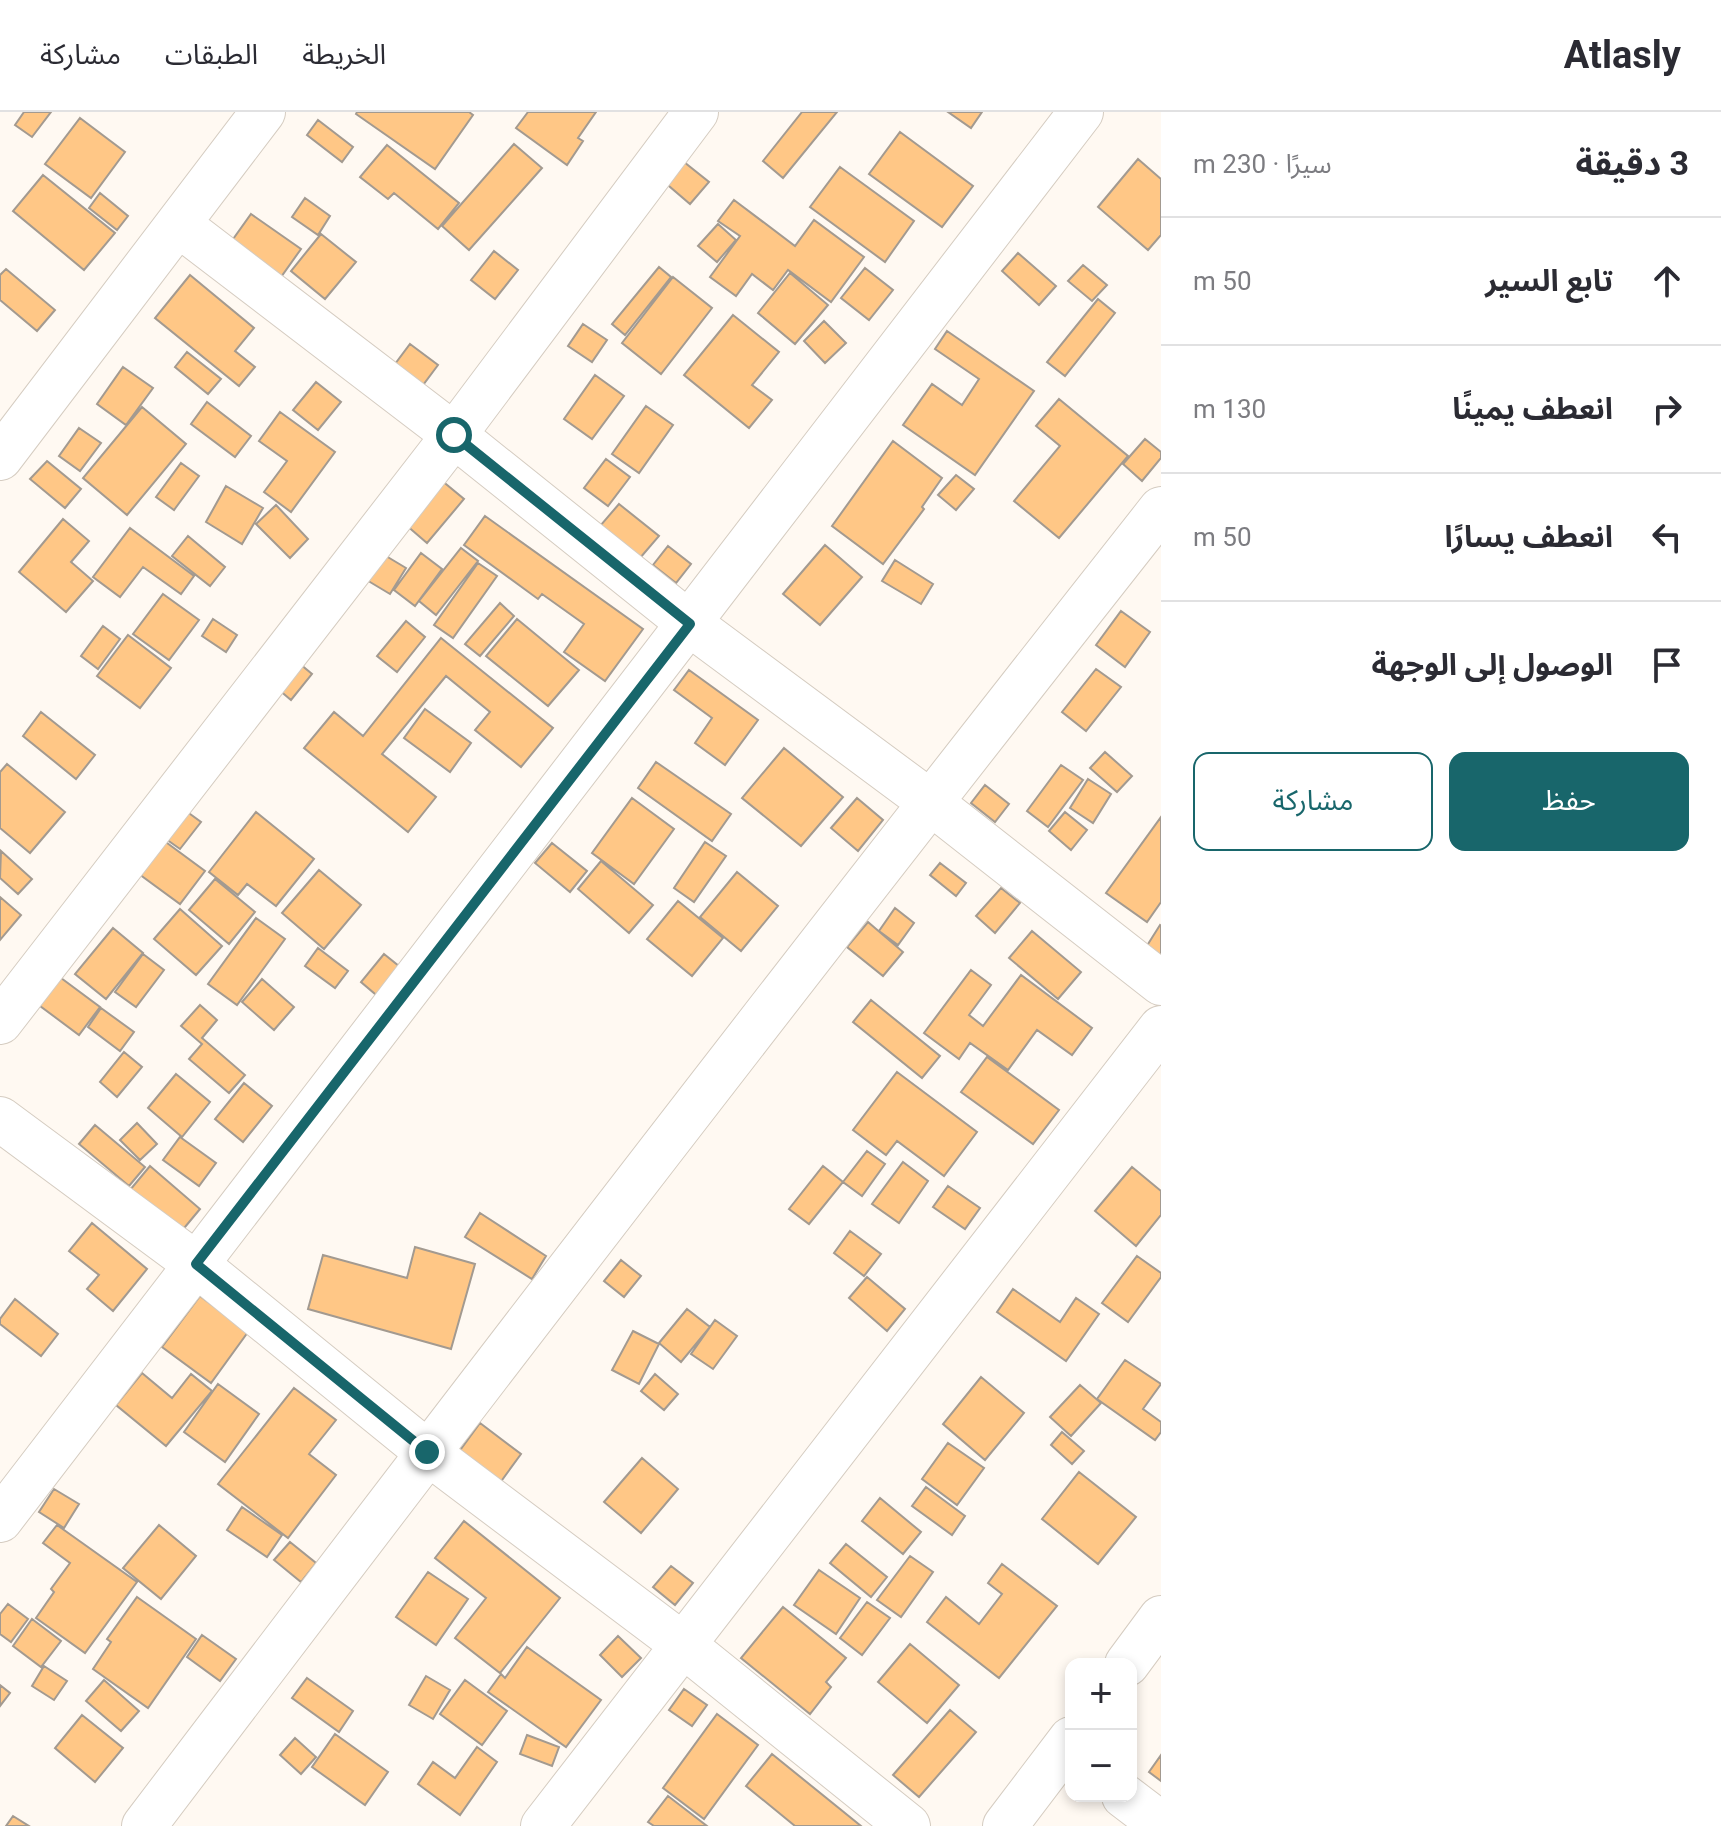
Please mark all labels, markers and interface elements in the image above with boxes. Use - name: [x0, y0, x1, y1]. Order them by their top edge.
- text: Atlasly: [1564, 33, 1681, 77]
- text: مشاركة: [40, 38, 121, 71]
- text: الطبقات: [165, 38, 258, 71]
- text: الخريطة: [302, 38, 386, 71]
- text: 3 دقيقة: [1575, 143, 1689, 183]
- text: سيرًا · 230 m: [1193, 149, 1332, 179]
- icon: ahead: [1645, 259, 1689, 303]
- text: تابع السير: [1485, 263, 1613, 298]
- text: 50 m: [1193, 266, 1252, 296]
- icon: right: [1645, 387, 1689, 431]
- text: انعطف يمينًا: [1452, 391, 1613, 426]
- text: 130 m: [1193, 394, 1266, 424]
- route start: [436, 417, 472, 453]
- icon: left: [1645, 515, 1689, 559]
- text: انعطف يسارًا: [1444, 519, 1613, 554]
- text: 50 m: [1193, 522, 1252, 552]
- icon: arrive: [1645, 643, 1689, 687]
- text: الوصول إلى الوجهة: [1372, 647, 1613, 682]
- button: مشاركة: [1193, 752, 1433, 851]
- button: حفظ: [1449, 752, 1689, 851]
- route end: [409, 1434, 445, 1470]
- map controls: [1065, 1658, 1137, 1802]
- button: +: [1065, 1658, 1137, 1730]
- button: −: [1065, 1730, 1137, 1802]

